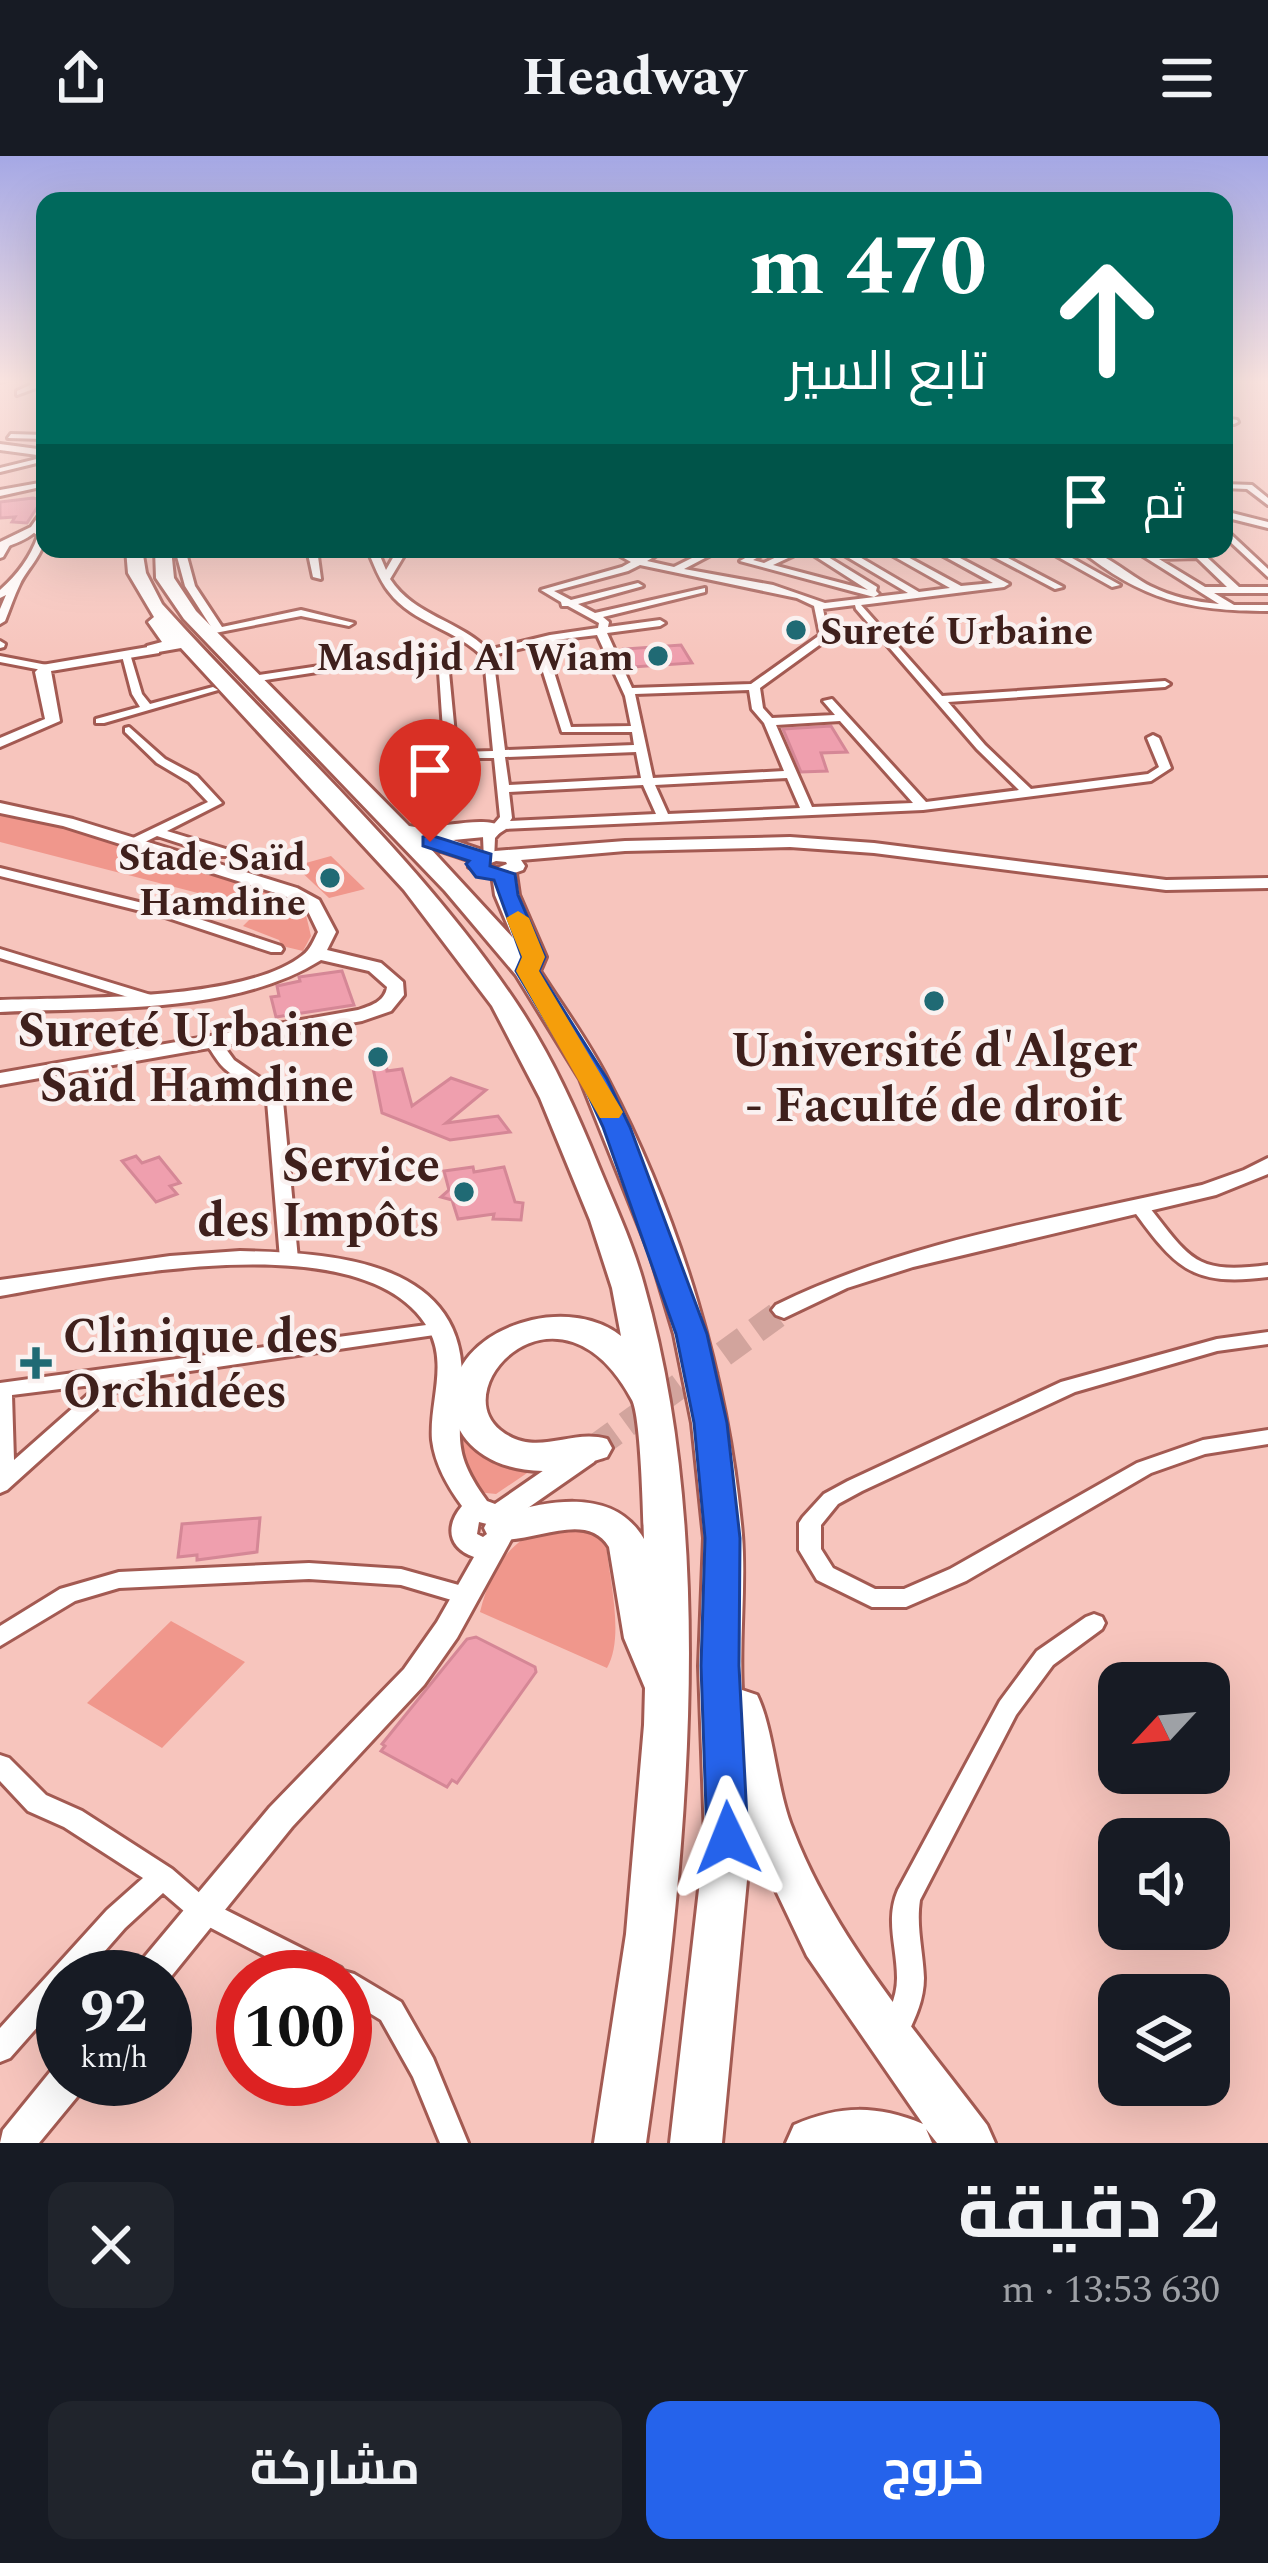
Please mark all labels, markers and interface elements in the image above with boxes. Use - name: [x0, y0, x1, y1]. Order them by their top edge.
- text: Headway: [522, 37, 746, 119]
- icon: share: [48, 45, 114, 111]
- icon: menu: [1154, 45, 1220, 111]
- text: 470 m: [749, 204, 987, 332]
- icon: ahead: [1029, 240, 1185, 396]
- text: تابع السير: [787, 332, 987, 414]
- icon: arrive: [1053, 468, 1119, 534]
- text: ثم: [1143, 470, 1185, 539]
- place label: Sureté Urbaine: [820, 603, 1093, 662]
- marker: Sureté Urbaine: [783, 617, 809, 643]
- place label: Masdjid Al Wiam: [316, 629, 634, 688]
- marker: Masdjid Al Wiam: [645, 643, 671, 669]
- pin: [379, 719, 481, 842]
- icon: arrive: [397, 737, 463, 803]
- place label: Stade Saïd Hamdine: [118, 829, 306, 933]
- marker: Stade Saïd Hamdine: [317, 865, 343, 891]
- marker: Université d'Alger - Faculté de droit: [921, 988, 947, 1014]
- place label: Sureté Urbaine Saïd Hamdine: [18, 995, 354, 1123]
- place label: Université d'Alger - Faculté de droit: [731, 1015, 1138, 1143]
- marker: Sureté Urbaine Saïd Hamdine: [365, 1044, 391, 1070]
- place label: Service des Impôts: [197, 1130, 440, 1258]
- marker: Service des Impôts: [451, 1179, 477, 1205]
- place label: Clinique des Orchidées: [63, 1301, 339, 1429]
- marker: Clinique des Orchidées: [20, 1347, 52, 1379]
- north arrow: [1098, 1662, 1230, 1794]
- map controls: [1098, 1662, 1230, 2106]
- position arrow: [665, 1775, 791, 1901]
- button: sound: [1098, 1818, 1230, 1950]
- speed limit sign: 100: [216, 1950, 372, 2106]
- text: 92: [80, 1967, 148, 2059]
- button: layers: [1098, 1974, 1230, 2106]
- text: km/h: [80, 2035, 148, 2081]
- text: 2 دقيقة: [958, 2161, 1220, 2270]
- button: close: [48, 2182, 174, 2308]
- text: 630 m · 13:53: [1001, 2261, 1220, 2320]
- button: مشاركة: [48, 2401, 622, 2539]
- button: خروج: [646, 2401, 1220, 2539]

